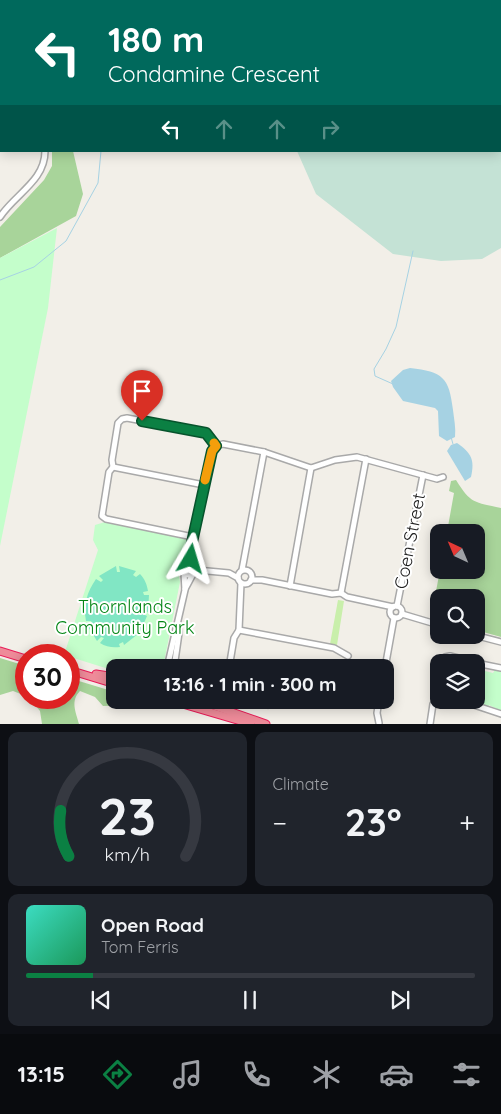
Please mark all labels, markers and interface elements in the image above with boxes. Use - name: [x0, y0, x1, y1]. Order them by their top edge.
- text: 180 m: [108, 17, 204, 61]
- icon: left: [25, 20, 90, 85]
- text: Condamine Crescent: [108, 60, 320, 88]
- icon: left: [157, 115, 185, 143]
- icon: ahead: [210, 115, 238, 143]
- icon: ahead: [263, 115, 291, 143]
- icon: right: [316, 115, 344, 143]
- pin: [121, 370, 163, 421]
- icon: arrive: [128, 377, 156, 405]
- street label: Coen Street: [389, 491, 430, 591]
- north arrow: [430, 524, 485, 579]
- map controls: [430, 524, 485, 709]
- position arrow: [164, 532, 216, 584]
- button: search: [430, 589, 485, 644]
- park label: Thornlands Community Park: [55, 595, 195, 639]
- speed limit sign: 30: [15, 644, 80, 709]
- button: layers: [430, 654, 485, 709]
- text: 13:16 · 1 min · 300 m: [164, 672, 336, 696]
- text: Climate: [273, 774, 329, 794]
- text: 23: [98, 783, 156, 848]
- text: 23°: [345, 798, 402, 846]
- text: −: [273, 805, 287, 840]
- text: +: [459, 805, 475, 840]
- text: km/h: [105, 843, 150, 865]
- text: Open Road: [101, 913, 204, 937]
- text: Tom Ferris: [101, 937, 178, 957]
- icon: previous: [87, 986, 115, 1014]
- icon: pause: [236, 986, 264, 1014]
- icon: next: [386, 986, 414, 1014]
- icon: directions: [100, 1057, 135, 1092]
- icon: music: [170, 1057, 205, 1092]
- icon: phone: [239, 1057, 274, 1092]
- icon: climate: [309, 1057, 344, 1092]
- icon: car: [379, 1057, 414, 1092]
- icon: filters: [449, 1057, 484, 1092]
- text: 13:15: [17, 1060, 65, 1088]

